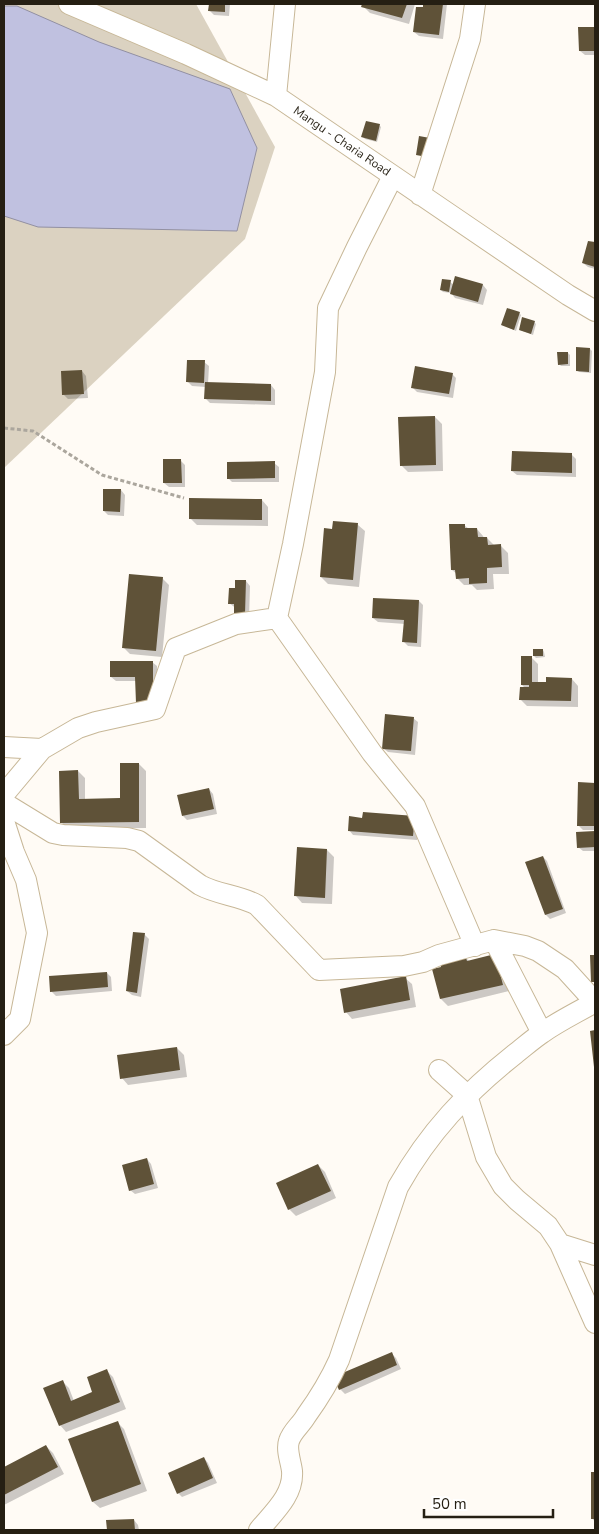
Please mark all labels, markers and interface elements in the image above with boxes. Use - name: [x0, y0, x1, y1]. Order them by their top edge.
- street label: Mangu - Charia Road: [290, 102, 394, 180]
- scale bar: [424, 1486, 553, 1518]
- text: 50 m: [432, 1494, 467, 1514]

